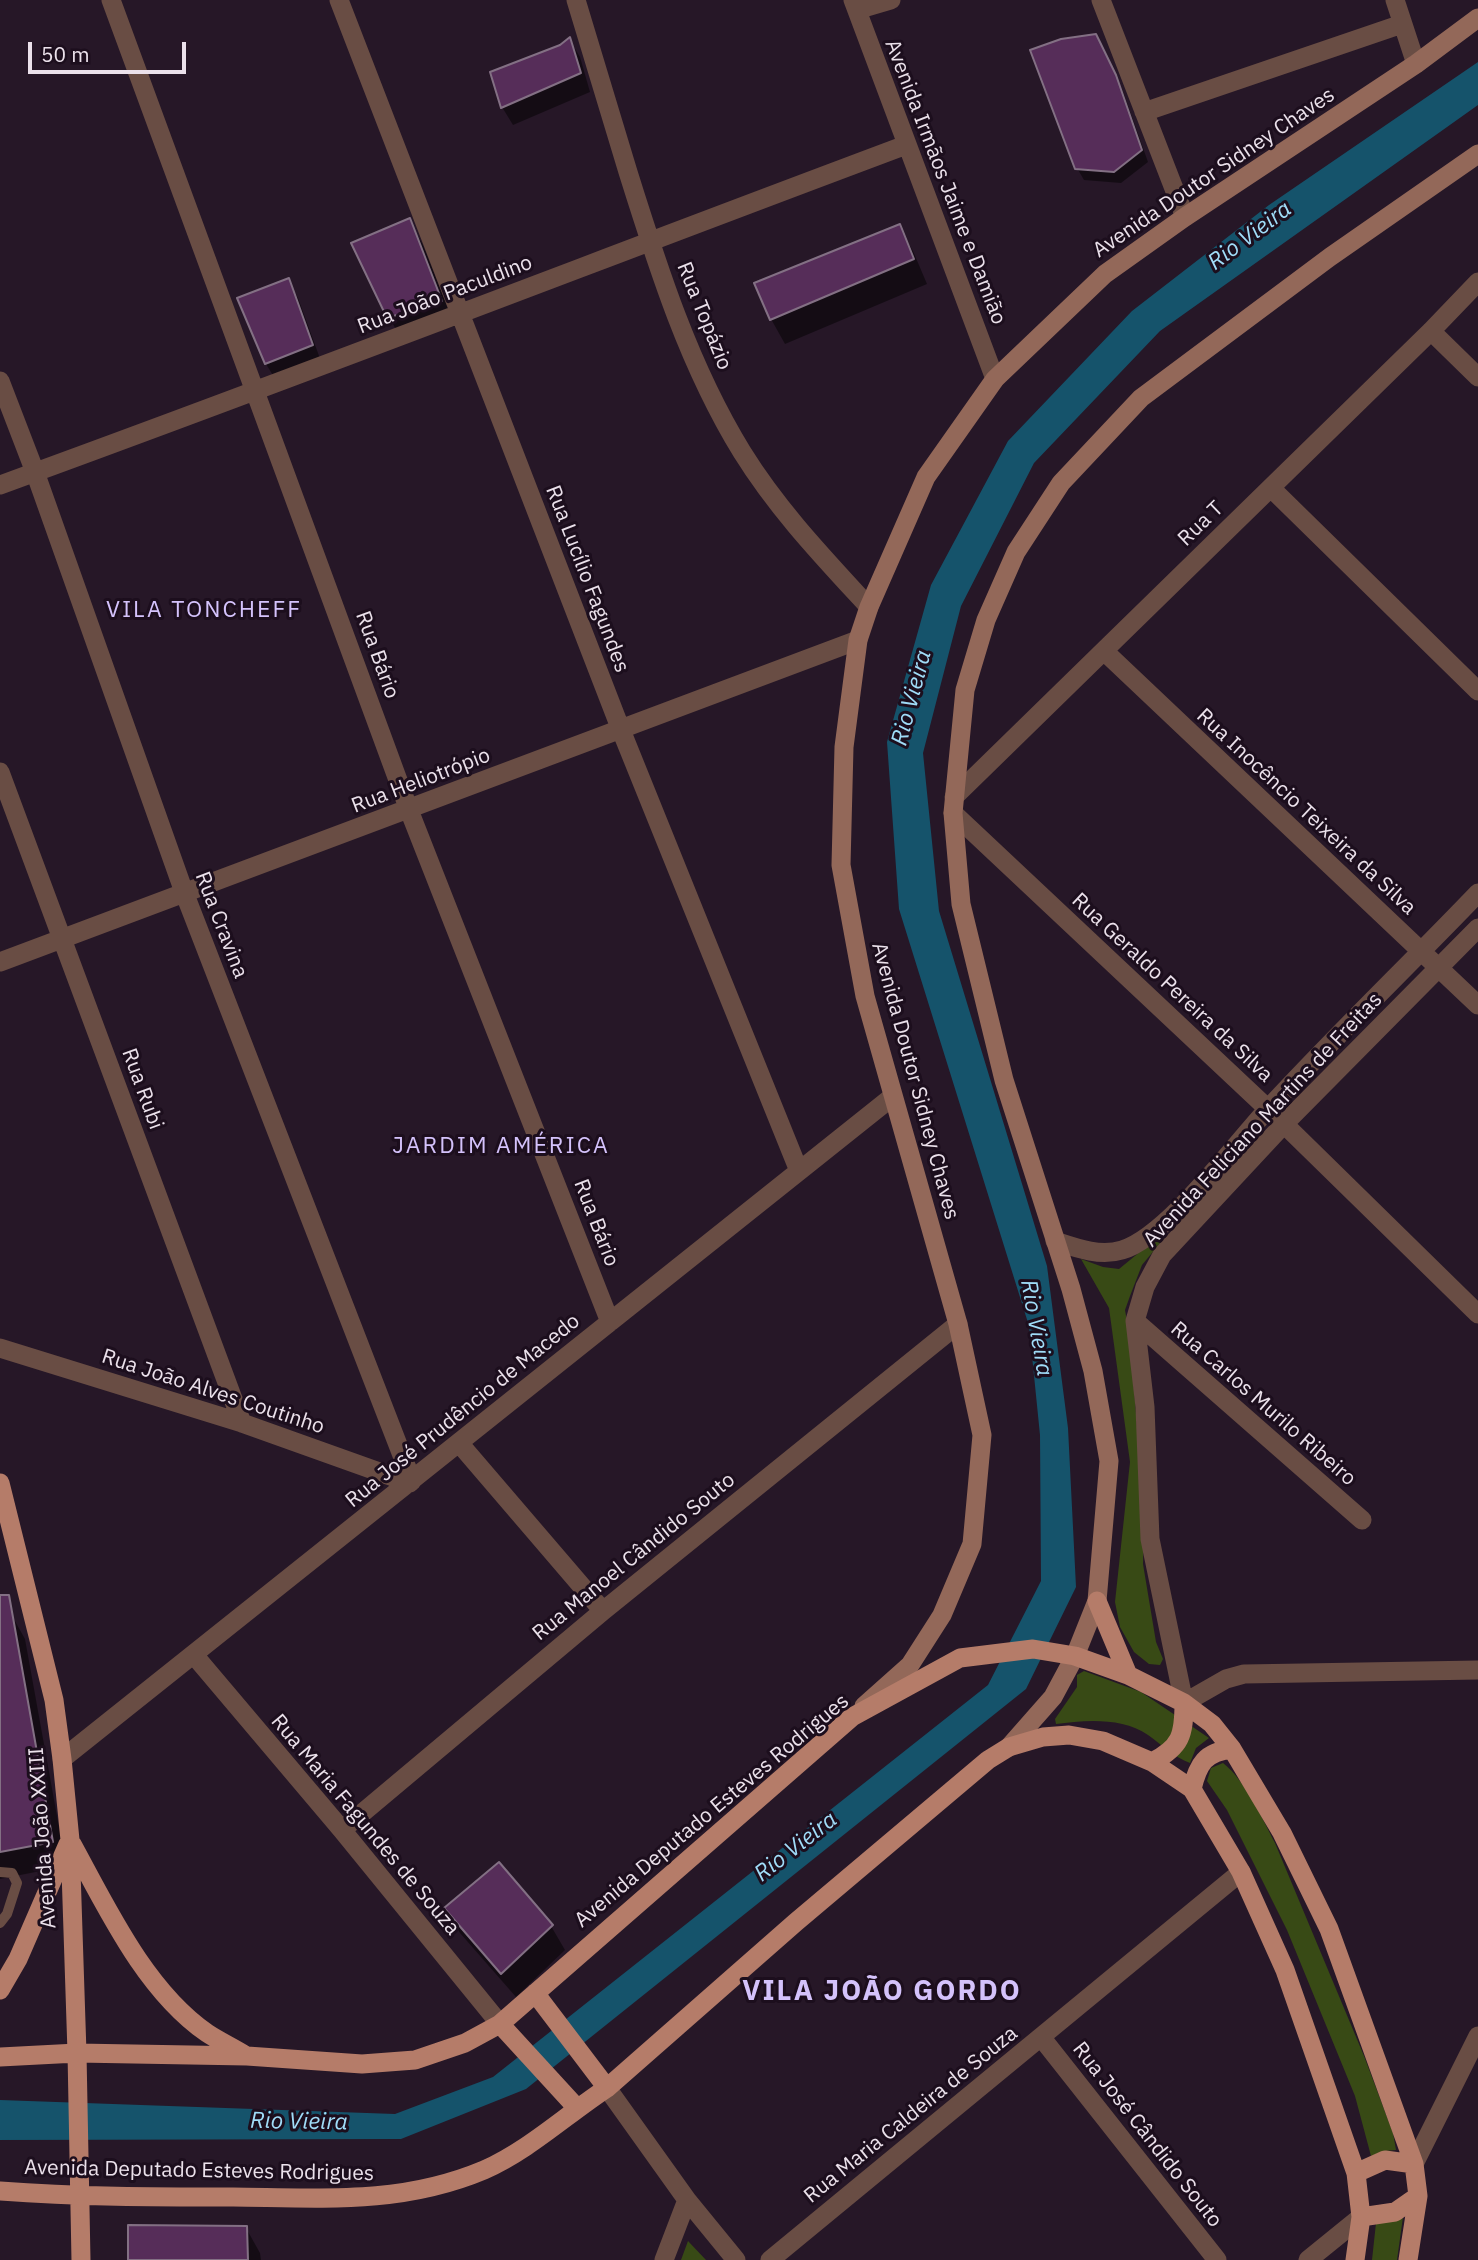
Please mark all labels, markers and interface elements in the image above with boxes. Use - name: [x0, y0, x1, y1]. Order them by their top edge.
- scale bar: [32, 28, 189, 72]
- street label: Avenida Irmãos Jaime e Damião: [879, 36, 1011, 328]
- text: 50 m: [41, 40, 90, 68]
- street label: Avenida Doutor Sidney Chaves: [1088, 83, 1340, 263]
- water label: Rio Vieira: [1203, 196, 1297, 276]
- street label: Rua João Paculdino: [354, 250, 536, 340]
- street label: Rua Topázio: [671, 258, 737, 374]
- street label: Rua Lucílio Fagundes: [540, 482, 634, 676]
- street label: Rua T: [1173, 496, 1229, 552]
- district label: VILA TONCHEFF: [108, 596, 300, 624]
- street label: Rua Bário: [350, 608, 404, 702]
- water label: Rio Vieira: [886, 647, 938, 749]
- street label: Rua Inocêncio Teixeira da Silva: [1191, 704, 1421, 920]
- street label: Rua Heliotrópio: [348, 743, 494, 819]
- street label: Rua Cravina: [189, 868, 253, 982]
- street label: Rua Geraldo Pereira da Silva: [1066, 888, 1278, 1088]
- street label: Avenida Doutor Sidney Chaves: [866, 940, 964, 1222]
- street label: Avenida Feliciano Martins de Freitas: [1138, 988, 1388, 1252]
- street label: Rua Rubi: [116, 1045, 168, 1133]
- district label: JARDIM AMÉRICA: [394, 1132, 608, 1160]
- street label: Rua Bário: [568, 1176, 624, 1270]
- water label: Rio Vieira: [1014, 1278, 1058, 1378]
- street label: Rua José Prudêncio de Macedo: [341, 1309, 585, 1513]
- street label: Rua Carlos Murilo Ribeiro: [1165, 1317, 1361, 1491]
- street label: Rua João Alves Coutinho: [98, 1344, 328, 1440]
- street label: Rua Manoel Cândido Souto: [528, 1468, 740, 1646]
- street label: Avenida Deputado Esteves Rodrigues: [570, 1689, 854, 1933]
- street label: Rua Maria Fagundes de Souza: [265, 1710, 465, 1940]
- street label: Avenida João XXIII: [24, 1747, 62, 1929]
- water label: Rio Vieira: [749, 1806, 843, 1888]
- district label: VILA JOÃO GORDO: [744, 1975, 1020, 2009]
- street label: Rua Maria Caldeira de Souza: [799, 2021, 1023, 2209]
- street label: Rua José Cândido Souto: [1067, 2037, 1227, 2233]
- water label: Rio Vieira: [250, 2107, 348, 2137]
- street label: Avenida Deputado Esteves Rodrigues: [24, 2155, 374, 2187]

